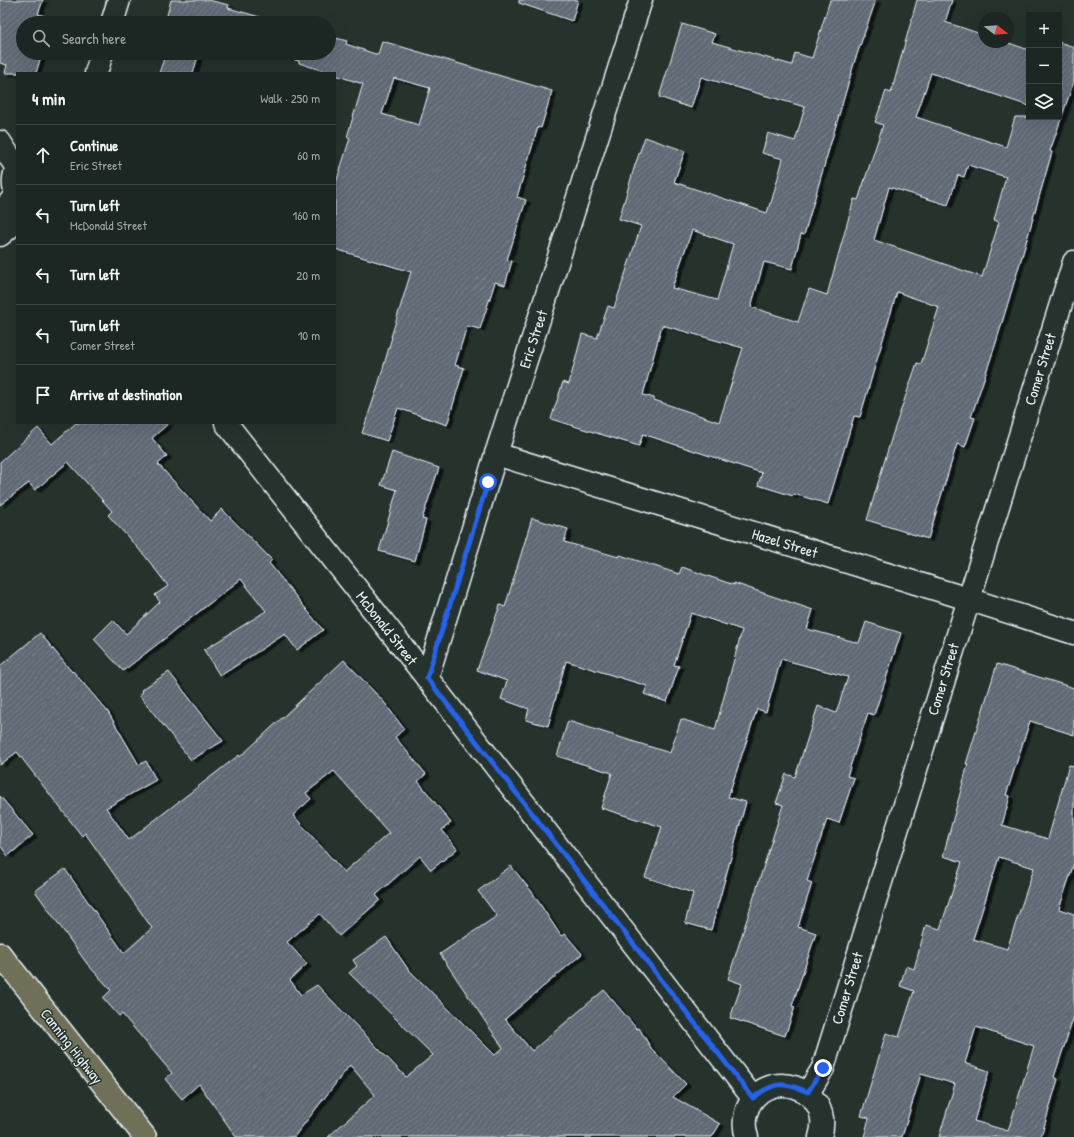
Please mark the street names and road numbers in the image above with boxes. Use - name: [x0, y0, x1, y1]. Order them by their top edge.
- street label: Eric Street: [514, 306, 553, 371]
- street label: Comer Street: [1019, 329, 1061, 408]
- street label: Hazel Street: [750, 523, 821, 563]
- street label: McDonald Street: [351, 587, 423, 670]
- street label: Comer Street: [922, 639, 964, 718]
- street label: Comer Street: [826, 948, 868, 1027]
- street label: Canning Highway: [36, 1004, 108, 1088]

